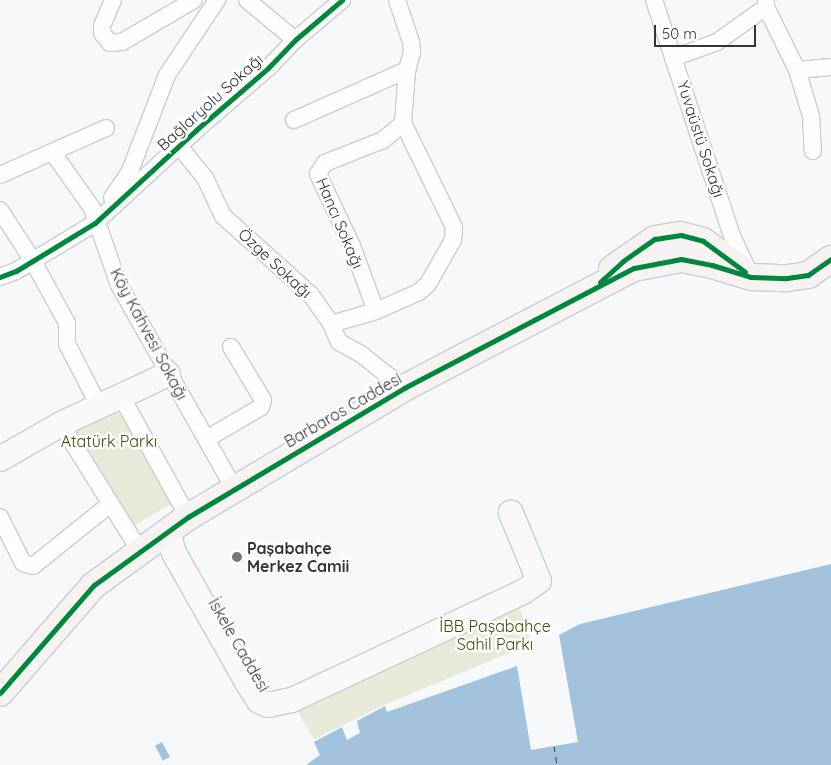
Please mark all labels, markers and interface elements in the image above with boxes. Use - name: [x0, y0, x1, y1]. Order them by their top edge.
- scale bar: [656, 15, 758, 47]
- text: 50 m: [662, 24, 697, 43]
- street label: Bağlaryolu Sokağı: [153, 49, 267, 155]
- street label: Yuvaüstü Sokağı: [673, 78, 729, 200]
- street label: Hancı Sokağı: [312, 175, 368, 271]
- street label: Özge Sokağı: [234, 224, 316, 302]
- street label: Köy Kahvesi Sokağı: [106, 265, 192, 403]
- street label: Barbaros Caddesi: [281, 369, 405, 451]
- park label: Atatürk Parkı: [61, 431, 157, 451]
- place label: Paşabahçe Merkez Camii: [247, 538, 349, 576]
- marker: Paşabahçe Merkez Camii: [231, 551, 243, 563]
- street label: İskele Caddesi: [204, 595, 274, 695]
- park label: İBB Paşabahçe Sahil Parkı: [439, 616, 551, 654]

